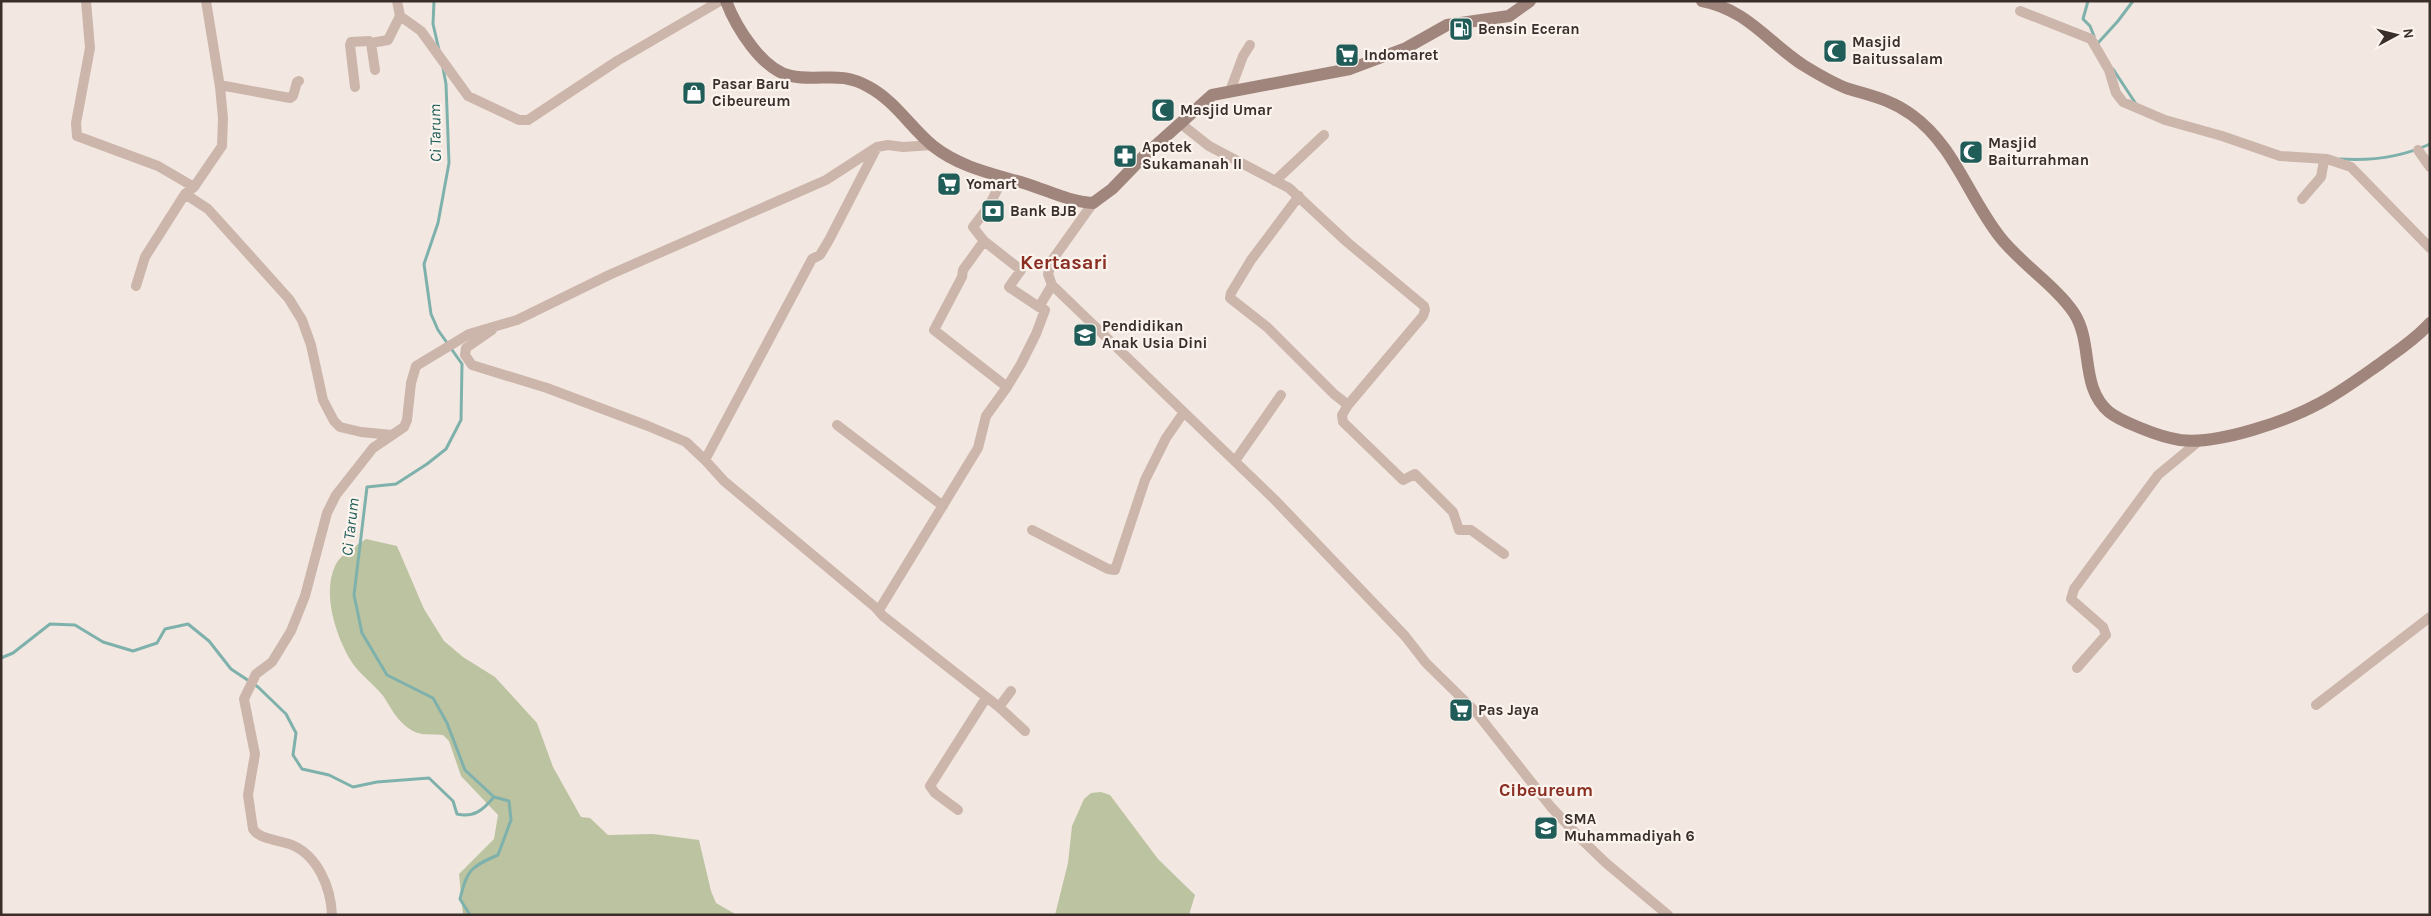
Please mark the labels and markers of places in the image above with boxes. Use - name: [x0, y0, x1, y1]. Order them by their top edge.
- fuel station icon: Bensin Eceran: [1448, 16, 1474, 42]
- place label: Bensin Eceran: [1478, 20, 1580, 38]
- place label: Masjid Baitussalam: [1852, 33, 1943, 68]
- mosque icon: Masjid Baitussalam: [1822, 38, 1848, 64]
- supermarket icon: Indomaret: [1334, 42, 1360, 68]
- place label: Indomaret: [1364, 46, 1438, 64]
- place label: Pasar Baru Cibeureum: [712, 75, 790, 110]
- shop icon: Pasar Baru Cibeureum: [681, 80, 707, 106]
- mosque icon: Masjid Umar: [1150, 97, 1176, 123]
- place label: Masjid Umar: [1180, 101, 1272, 119]
- place label: Masjid Baiturrahman: [1988, 134, 2089, 169]
- place label: Apotek Sukamanah II: [1142, 138, 1242, 173]
- mosque icon: Masjid Baiturrahman: [1958, 139, 1984, 165]
- pharmacy icon: Apotek Sukamanah II: [1112, 143, 1138, 169]
- supermarket icon: Yomart: [936, 171, 962, 197]
- place label: Yomart: [966, 175, 1017, 193]
- bank icon: Bank BJB: [980, 198, 1006, 224]
- place label: Bank BJB: [1010, 202, 1077, 220]
- place label: Pendidikan Anak Usia Dini: [1102, 317, 1207, 352]
- school or university icon: Pendidikan Anak Usia Dini: [1072, 322, 1098, 348]
- supermarket icon: Pas Jaya: [1448, 697, 1474, 723]
- place label: Pas Jaya: [1478, 701, 1539, 719]
- place label: SMA Muhammadiyah 6: [1564, 810, 1695, 845]
- school or university icon: SMA Muhammadiyah 6: [1533, 815, 1559, 841]

